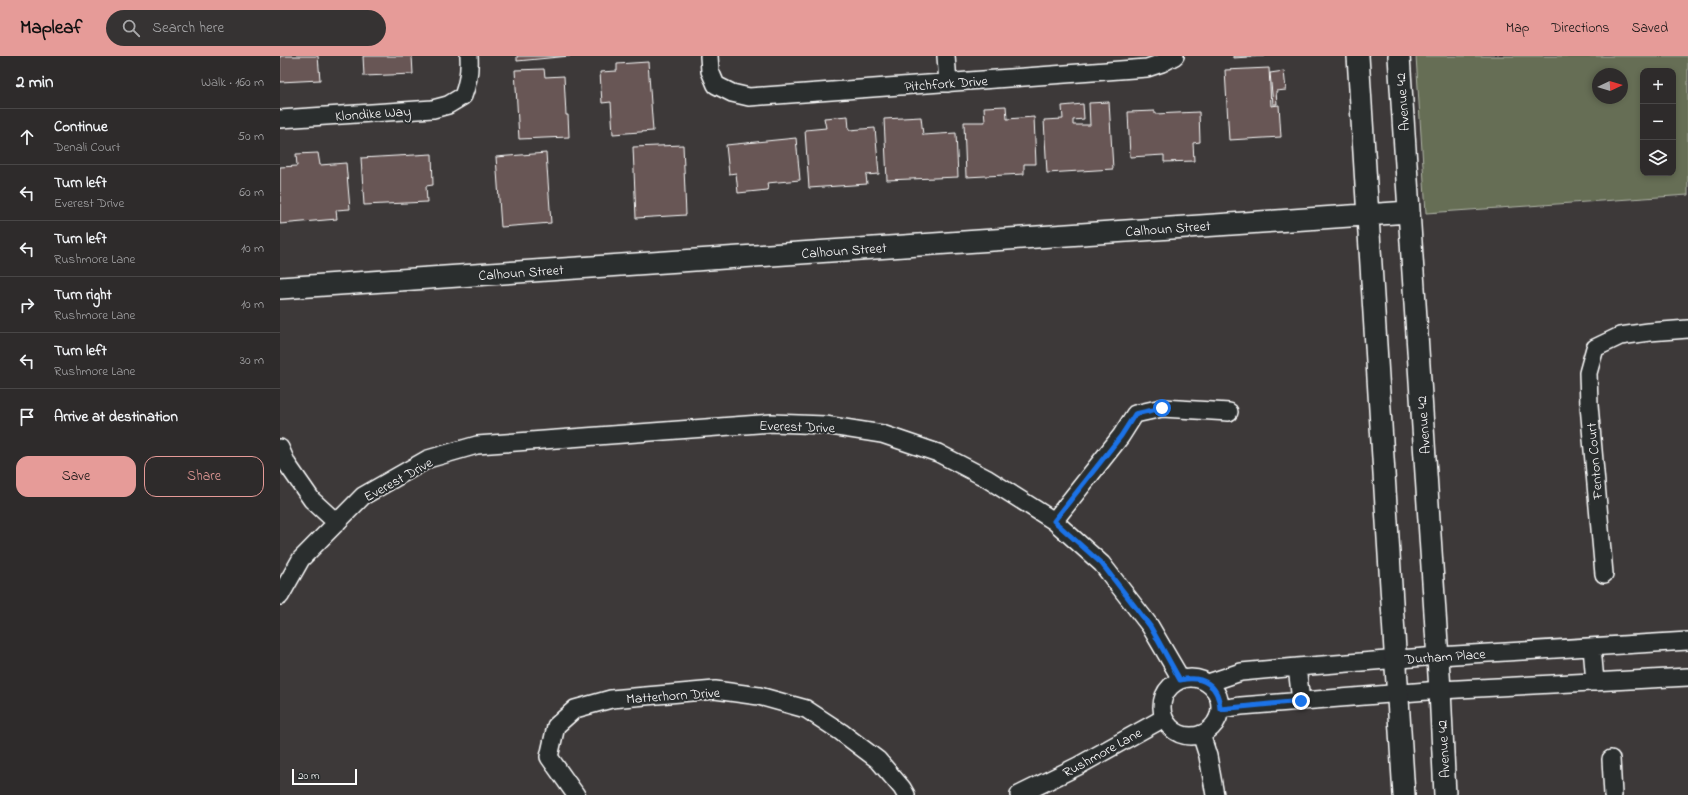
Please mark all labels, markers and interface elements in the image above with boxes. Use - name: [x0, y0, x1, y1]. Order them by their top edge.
- search box: [106, 10, 386, 46]
- text: Mapleaf: [20, 15, 82, 42]
- icon: search: [120, 17, 142, 39]
- text: Search here: [152, 17, 224, 39]
- text: Map: [1506, 18, 1529, 39]
- text: Directions: [1551, 18, 1609, 39]
- text: Saved: [1631, 18, 1668, 39]
- north arrow: [1592, 68, 1628, 104]
- map controls: [1640, 68, 1676, 176]
- button: +: [1640, 68, 1676, 104]
- text: 2 min: [16, 70, 53, 95]
- street label: Pitchfork Drive: [904, 71, 989, 98]
- street label: Avenue 42: [1391, 72, 1416, 132]
- text: Walk · 160 m: [201, 73, 264, 92]
- street label: Klondike Way: [335, 101, 412, 129]
- button: −: [1640, 104, 1676, 140]
- text: Continue: [54, 116, 108, 138]
- icon: ahead: [16, 126, 38, 148]
- text: 50 m: [238, 127, 264, 146]
- text: Denali Court: [54, 138, 120, 157]
- button: layers: [1640, 140, 1676, 176]
- text: Turn left: [54, 172, 107, 194]
- icon: left: [16, 182, 38, 204]
- text: 60 m: [239, 183, 264, 202]
- text: Everest Drive: [54, 194, 124, 213]
- street label: Calhoun Street: [1125, 216, 1212, 243]
- text: Turn left: [54, 228, 107, 250]
- icon: left: [16, 238, 38, 260]
- street label: Calhoun Street: [801, 238, 888, 265]
- text: 10 m: [241, 239, 264, 258]
- text: Rushmore Lane: [54, 250, 135, 269]
- street label: Calhoun Street: [478, 260, 565, 287]
- text: Turn right: [54, 284, 112, 306]
- icon: right: [16, 294, 38, 316]
- text: 10 m: [241, 295, 264, 314]
- text: Rushmore Lane: [54, 306, 135, 325]
- text: Turn left: [54, 340, 107, 362]
- icon: left: [16, 350, 38, 372]
- text: 30 m: [240, 351, 264, 370]
- text: Rushmore Lane: [54, 362, 135, 381]
- street label: Avenue 42: [1412, 395, 1437, 455]
- route start: [1153, 399, 1171, 417]
- icon: arrive: [16, 406, 38, 428]
- text: Arrive at destination: [54, 406, 178, 428]
- street label: Everest Drive: [759, 416, 836, 439]
- street label: Fenton Court: [1582, 422, 1609, 501]
- street label: Everest Drive: [361, 452, 438, 508]
- button: Save: [16, 456, 136, 497]
- button: Share: [144, 456, 264, 497]
- street label: Durham Place: [1403, 644, 1487, 671]
- street label: Matterhorn Drive: [625, 683, 721, 710]
- route end: [1292, 692, 1310, 710]
- street label: Avenue 42: [1432, 719, 1457, 778]
- street label: Rushmore Lane: [1059, 723, 1147, 784]
- scale bar: [292, 767, 357, 786]
- text: 20 m: [298, 768, 320, 784]

